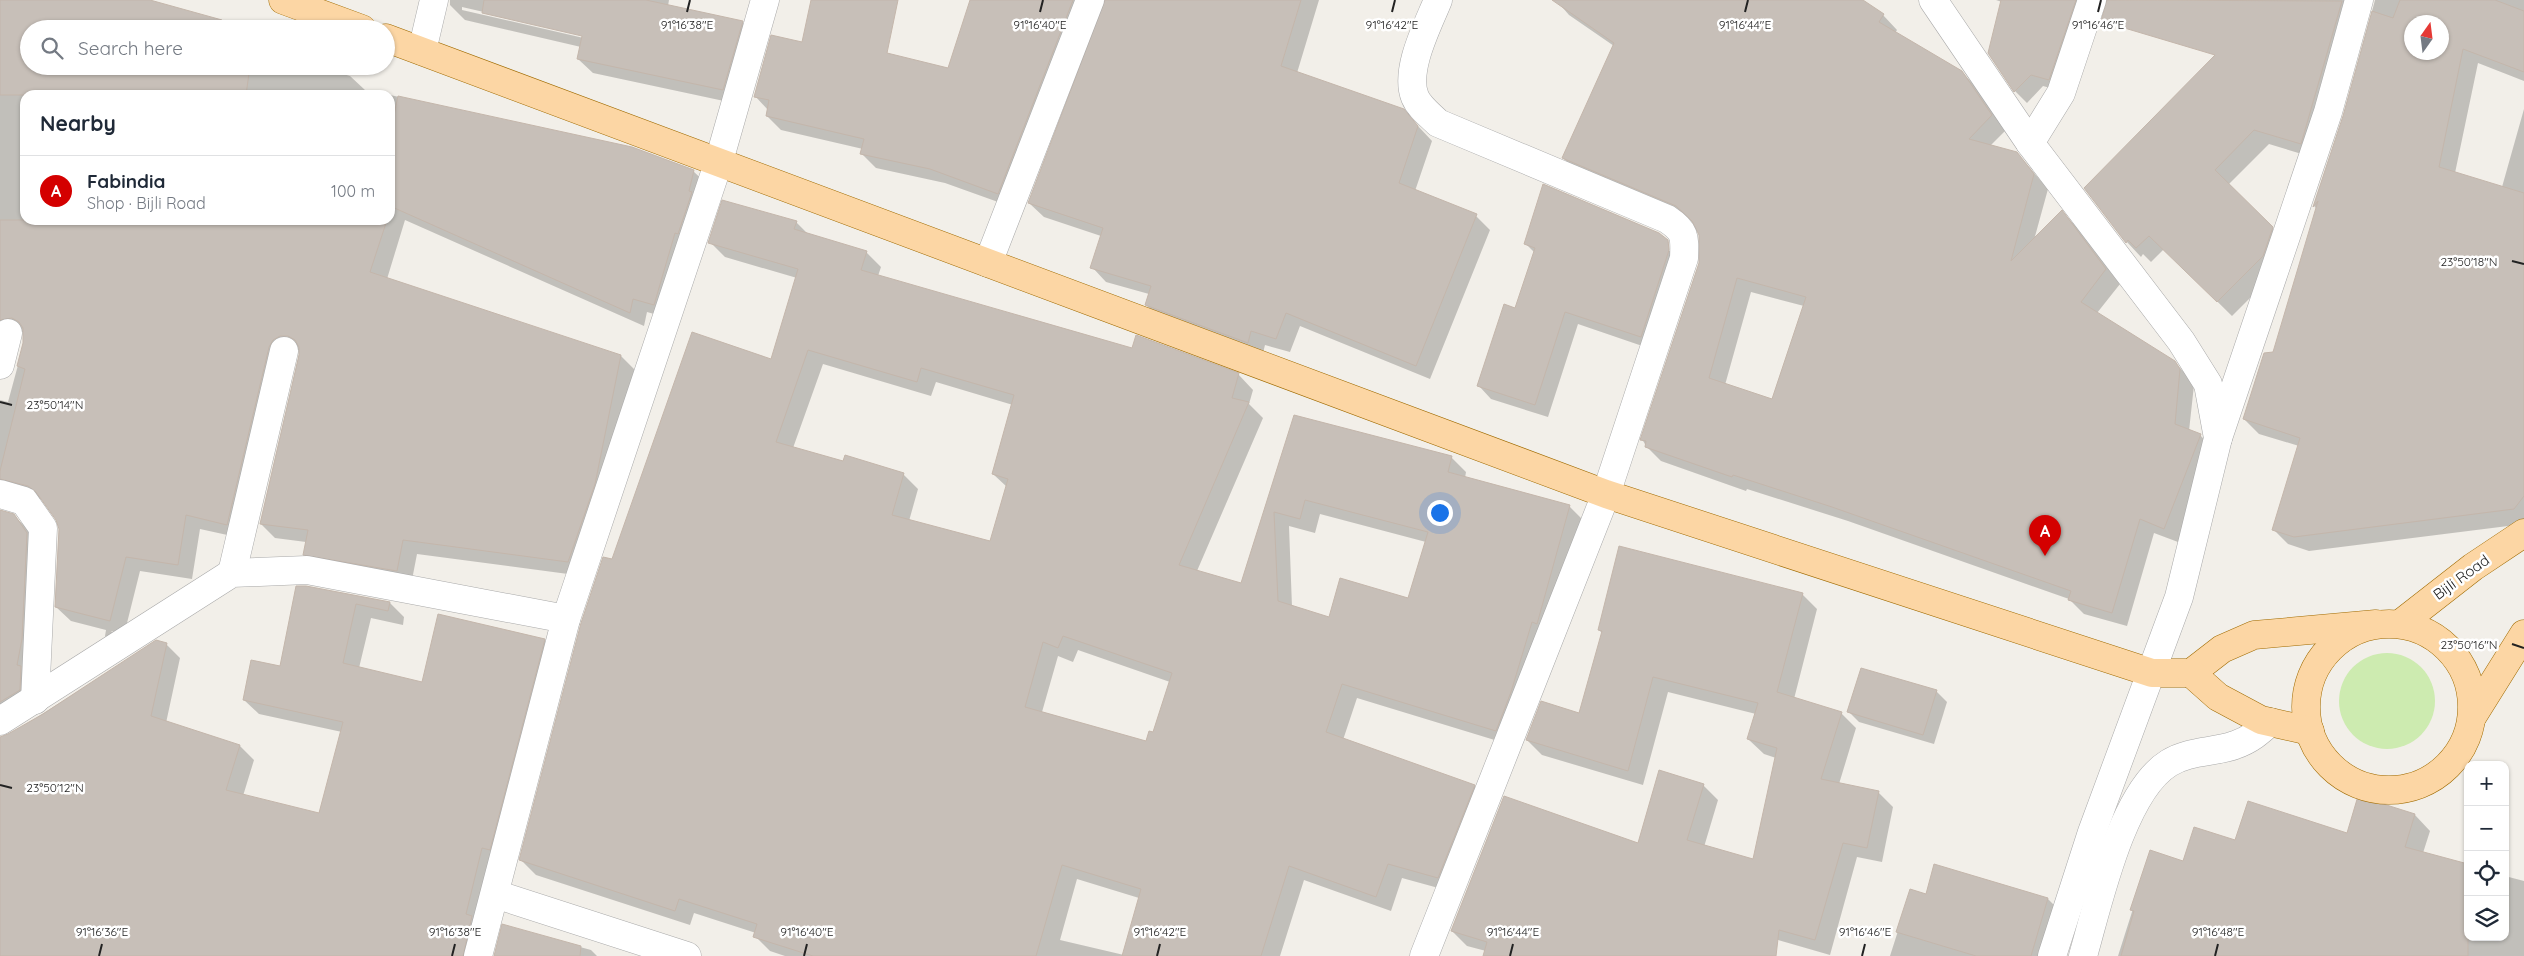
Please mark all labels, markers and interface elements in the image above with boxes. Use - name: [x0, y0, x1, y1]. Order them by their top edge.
- north arrow: [2404, 15, 2449, 60]
- text: 91°16'38"E: [661, 17, 713, 32]
- text: 91°16'40"E: [1013, 17, 1067, 32]
- text: 91°16'42"E: [1366, 17, 1419, 32]
- text: 91°16'44"E: [1719, 17, 1771, 32]
- text: 91°16'46"E: [2072, 17, 2124, 32]
- search box: [20, 20, 395, 75]
- icon: search: [38, 34, 66, 62]
- text: Search here: [78, 36, 183, 60]
- text: Nearby: [40, 110, 116, 136]
- text: Fabindia: [87, 169, 165, 193]
- text: A: [51, 181, 61, 201]
- text: 100 m: [331, 181, 375, 201]
- text: Shop · Bijli Road: [87, 193, 206, 213]
- text: 23°50'18"N: [2440, 254, 2498, 269]
- text: 23°50'14"N: [27, 397, 83, 412]
- your location: [1427, 500, 1453, 526]
- pin: A: [2029, 515, 2061, 556]
- street label: Bijli Road: [2429, 550, 2493, 604]
- text: 23°50'16"N: [2440, 637, 2498, 652]
- map controls: [2464, 761, 2509, 941]
- button: +: [2464, 761, 2509, 806]
- text: 23°50'12"N: [26, 780, 84, 795]
- button: −: [2464, 806, 2509, 851]
- button: locate: [2464, 851, 2509, 896]
- button: layers: [2464, 896, 2509, 941]
- text: 91°16'36"E: [76, 924, 128, 939]
- text: 91°16'38"E: [429, 924, 481, 939]
- text: 91°16'40"E: [780, 924, 834, 939]
- text: 91°16'42"E: [1134, 924, 1187, 939]
- text: 91°16'44"E: [1487, 924, 1539, 939]
- text: 91°16'46"E: [1839, 924, 1891, 939]
- text: 91°16'48"E: [2192, 924, 2245, 939]

